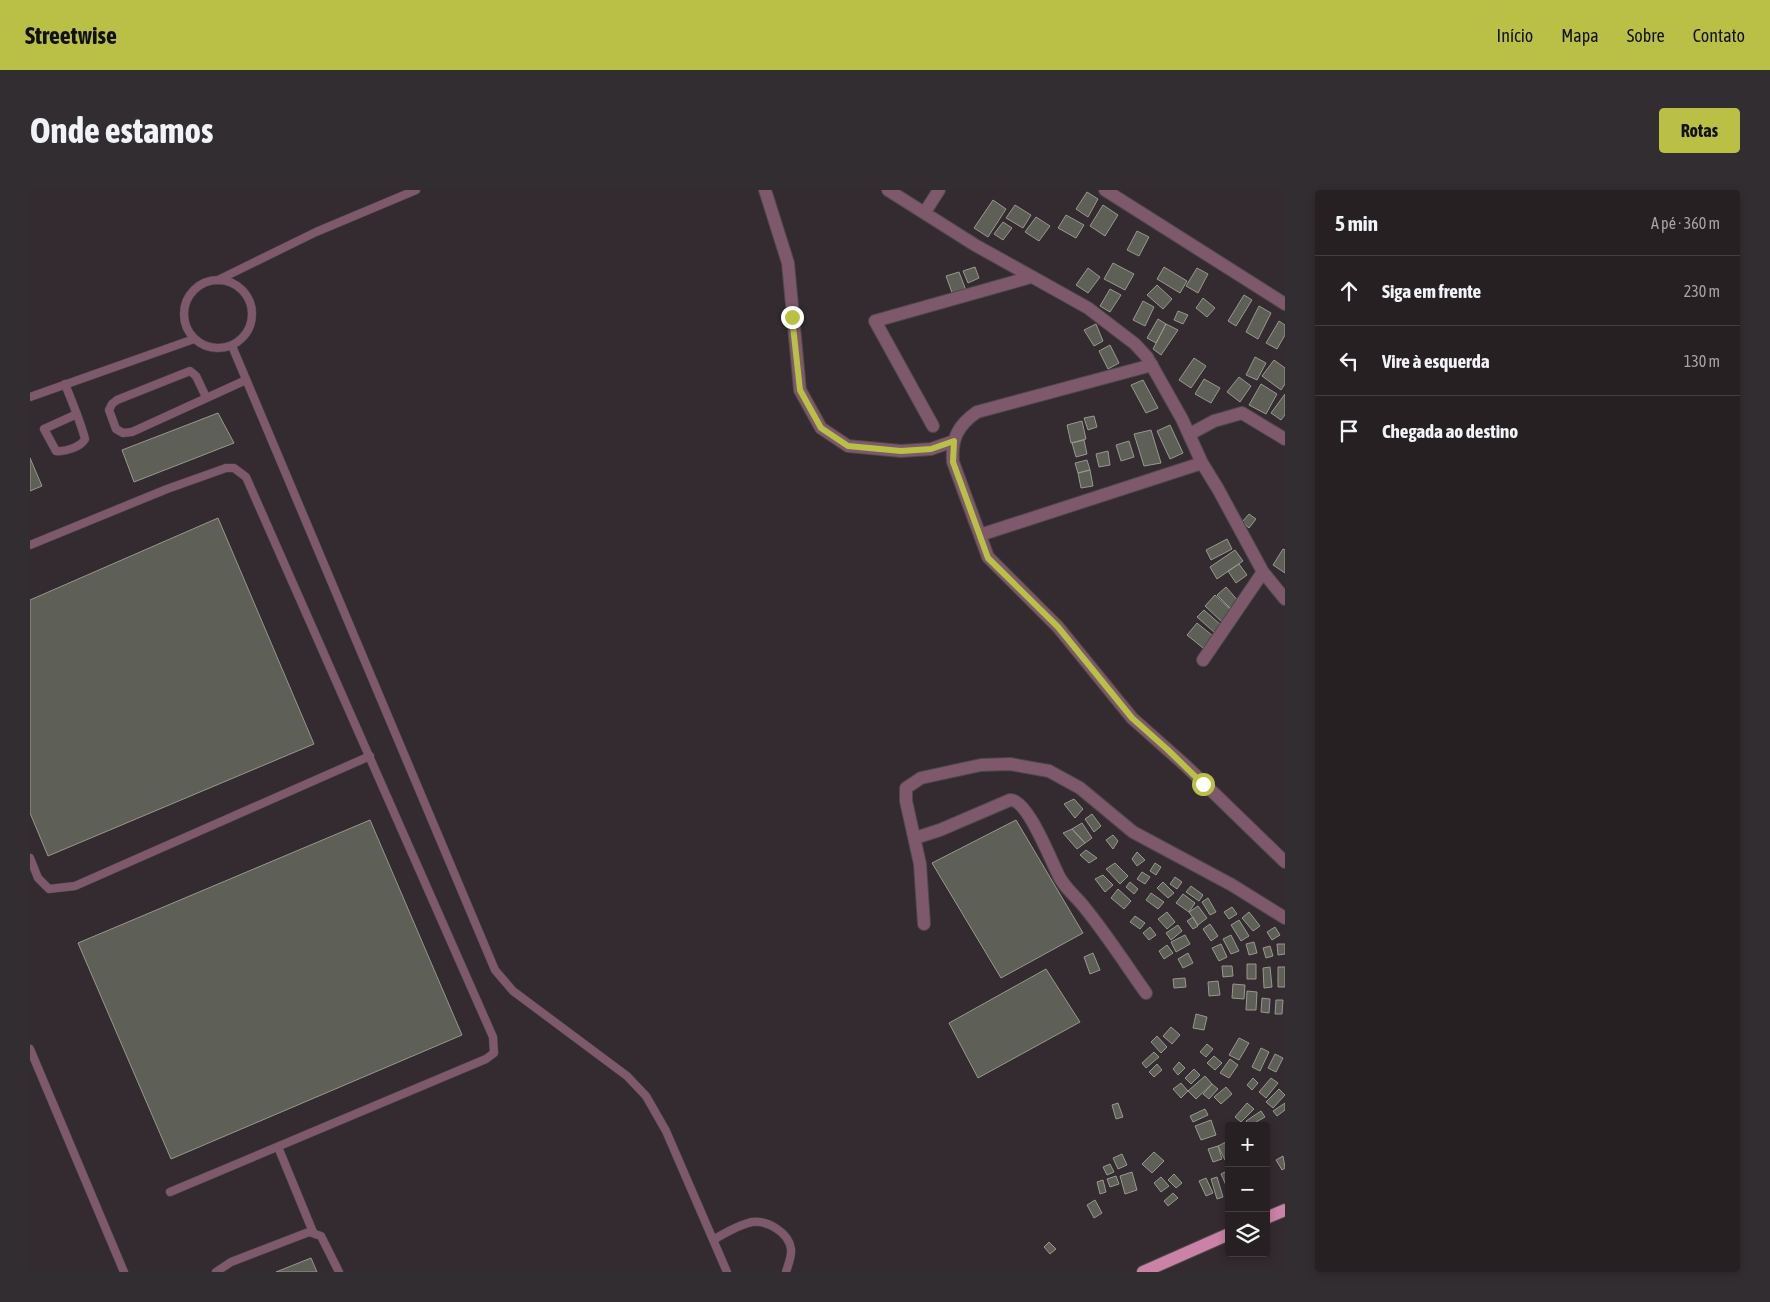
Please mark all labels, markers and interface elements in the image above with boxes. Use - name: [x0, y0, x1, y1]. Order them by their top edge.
- text: Streetwise: [25, 22, 117, 49]
- text: Início: [1497, 25, 1533, 46]
- text: Mapa: [1561, 25, 1599, 46]
- text: Sobre: [1627, 25, 1665, 46]
- text: Contato: [1693, 25, 1745, 46]
- button: Rotas: [1659, 108, 1740, 153]
- text: Onde estamos: [30, 110, 213, 150]
- text: 5 min: [1335, 211, 1378, 235]
- text: A pé · 360 m: [1651, 214, 1720, 232]
- icon: ahead: [1335, 277, 1363, 305]
- text: Siga em frente: [1382, 280, 1481, 302]
- text: 230 m: [1684, 282, 1720, 300]
- route end: [781, 306, 804, 329]
- icon: left: [1335, 347, 1363, 375]
- text: Vire à esquerda: [1382, 350, 1490, 372]
- text: 130 m: [1684, 352, 1720, 370]
- icon: arrive: [1335, 417, 1363, 445]
- text: Chegada ao destino: [1382, 420, 1518, 442]
- route start: [1192, 773, 1215, 796]
- map controls: [1225, 1122, 1270, 1257]
- button: +: [1225, 1122, 1270, 1167]
- button: −: [1225, 1167, 1270, 1212]
- button: layers: [1225, 1212, 1270, 1257]

